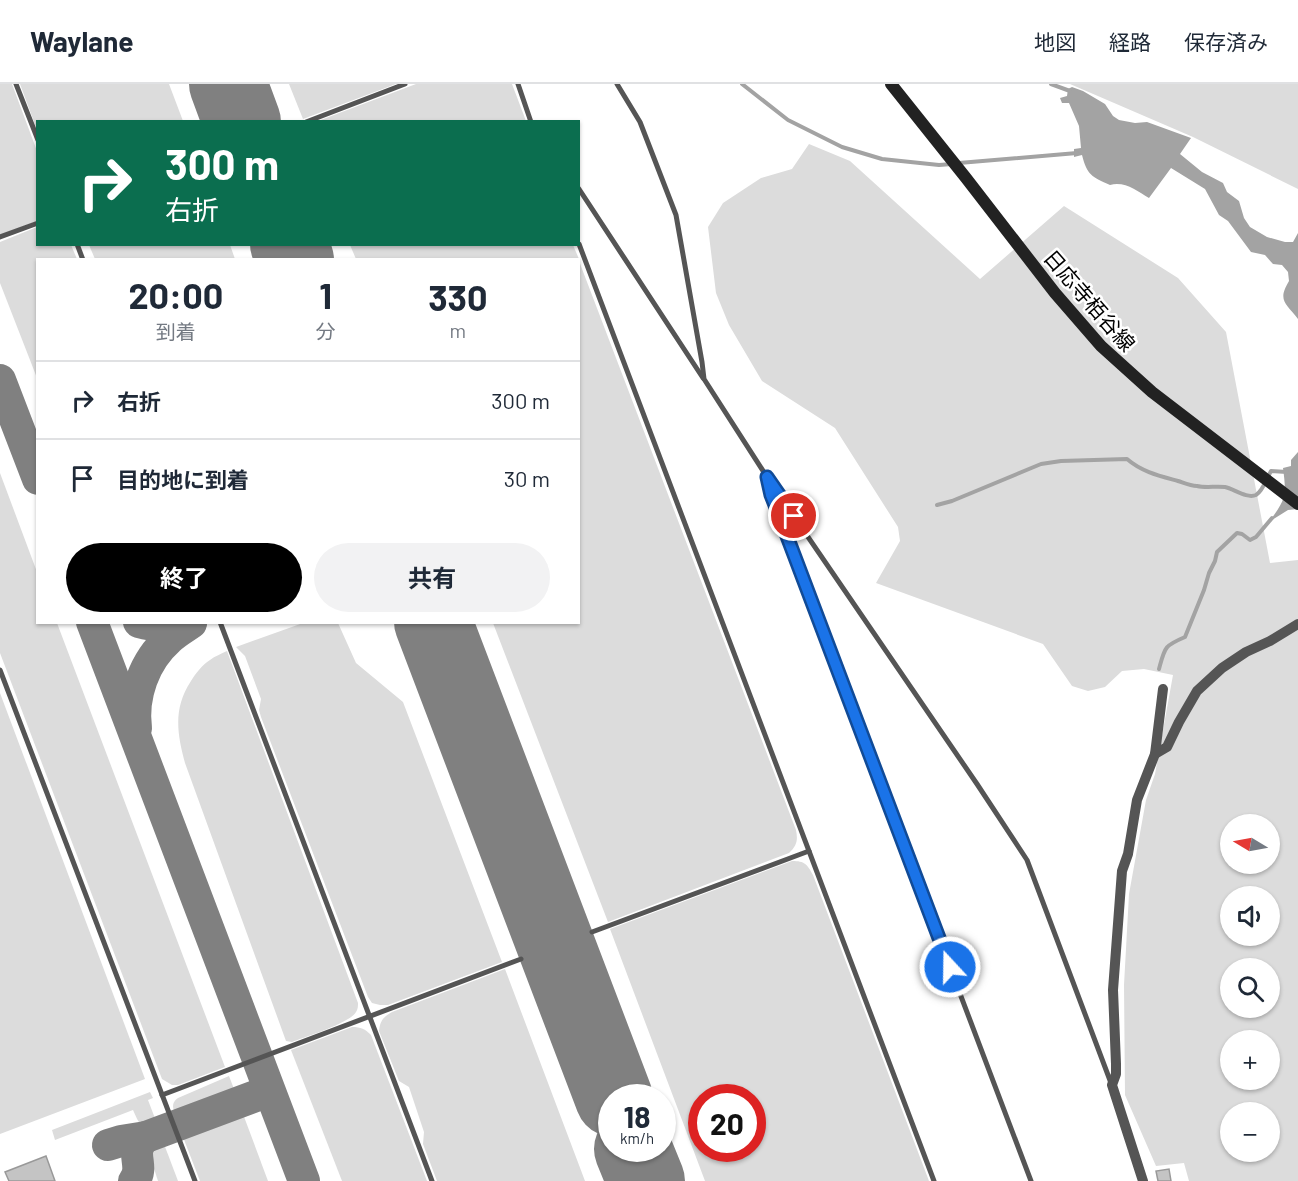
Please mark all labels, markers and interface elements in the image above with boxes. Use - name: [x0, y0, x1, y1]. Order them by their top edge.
- text: Waylane: [30, 24, 134, 58]
- text: 地図: [1034, 29, 1076, 54]
- text: 経路: [1109, 29, 1151, 54]
- text: 保存済み: [1184, 29, 1268, 54]
- text: 300 m: [165, 138, 279, 188]
- icon: right: [66, 144, 144, 222]
- text: 右折: [165, 193, 219, 225]
- street label: 日応寺栢谷線: [1039, 244, 1141, 356]
- text: 20:00: [128, 273, 223, 316]
- text: 1: [319, 273, 332, 316]
- text: 330: [428, 275, 488, 318]
- text: m: [450, 318, 466, 342]
- text: 到着: [156, 319, 196, 343]
- text: 分: [316, 319, 336, 343]
- icon: right: [66, 384, 99, 417]
- text: 300 m: [491, 387, 550, 413]
- text: 右折: [117, 388, 161, 414]
- icon: arrive: [66, 462, 99, 495]
- text: 30 m: [504, 465, 550, 491]
- text: 目的地に到着: [117, 466, 249, 492]
- pin: [768, 490, 819, 541]
- icon: arrive: [777, 499, 810, 532]
- button: 終了: [66, 543, 302, 612]
- button: 共有: [314, 543, 550, 612]
- north arrow: [1220, 814, 1280, 874]
- map controls: [1220, 814, 1280, 1162]
- button: sound: [1220, 886, 1280, 946]
- position arrow: [918, 935, 982, 999]
- button: search: [1220, 958, 1280, 1018]
- button: +: [1220, 1030, 1280, 1090]
- speed limit sign: 20: [688, 1084, 766, 1162]
- text: 18: [624, 1098, 650, 1134]
- button: −: [1220, 1102, 1280, 1162]
- text: km/h: [620, 1129, 654, 1147]

